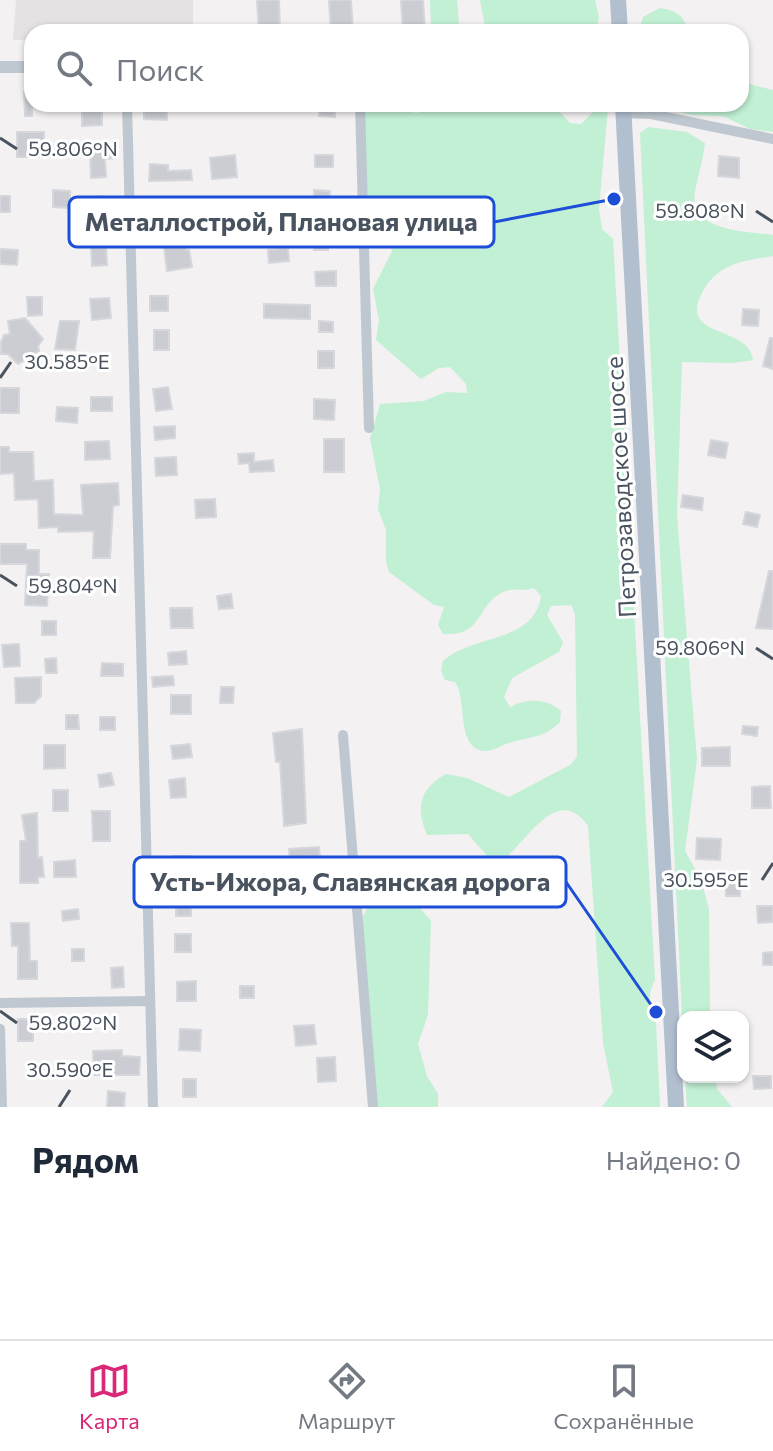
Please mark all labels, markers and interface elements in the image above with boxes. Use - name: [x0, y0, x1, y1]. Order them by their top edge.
- search box: [24, 24, 749, 112]
- icon: search: [52, 46, 96, 90]
- text: Поиск: [116, 50, 204, 87]
- text: 59.806°N: [28, 136, 118, 160]
- callout: Металлострой, Плановая улица: [69, 197, 494, 247]
- text: 59.808°N: [655, 198, 745, 222]
- text: Металлострой, Плановая улица: [85, 205, 477, 236]
- text: 30.585°E: [24, 349, 110, 373]
- street label: Петрозаводское шоссе: [599, 356, 641, 618]
- text: 59.804°N: [28, 573, 118, 597]
- text: 59.806°N: [655, 635, 745, 659]
- callout: Усть-Ижора, Славянская дорога: [134, 857, 566, 907]
- text: Усть-Ижора, Славянская дорога: [150, 865, 550, 896]
- text: 30.595°E: [663, 867, 749, 891]
- text: 59.802°N: [29, 1010, 117, 1034]
- map controls: [677, 1011, 749, 1083]
- button: layers: [677, 1011, 749, 1083]
- text: 30.590°E: [27, 1057, 113, 1081]
- text: Рядом: [32, 1138, 139, 1180]
- text: Найдено: 0: [606, 1144, 741, 1175]
- tab: Карта: [79, 1359, 140, 1434]
- tab: Маршрут: [298, 1359, 395, 1434]
- tab: Сохранённые: [554, 1359, 694, 1434]

